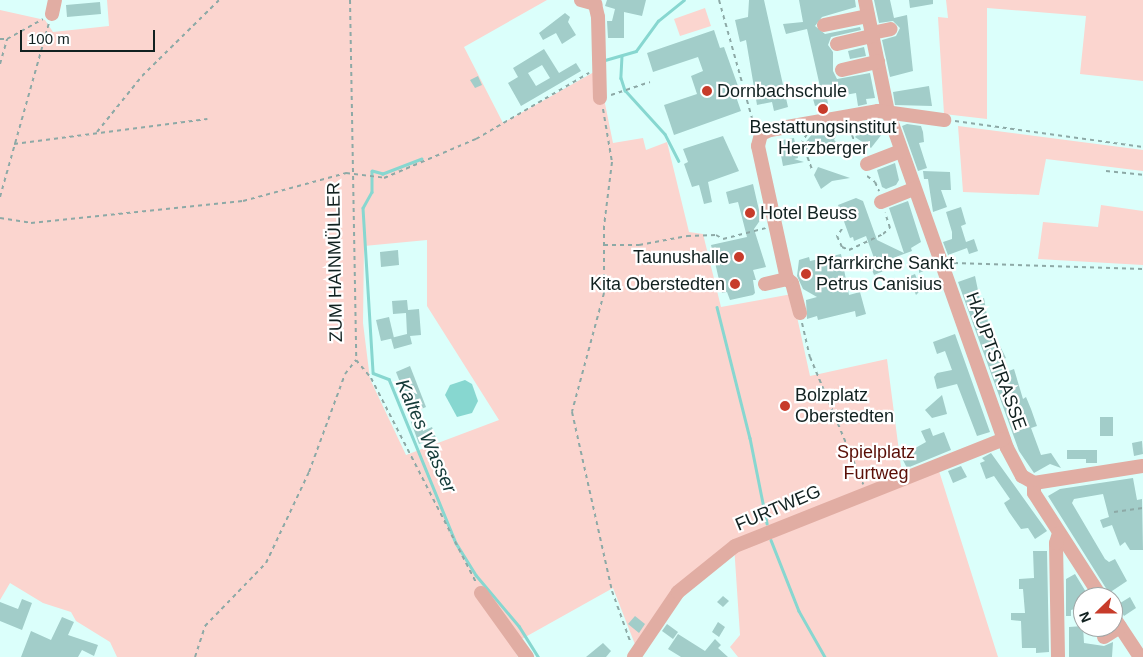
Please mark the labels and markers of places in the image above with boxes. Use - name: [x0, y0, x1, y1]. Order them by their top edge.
- place label: Dornbachschule: [717, 80, 847, 102]
- marker: Dornbachschule: [701, 85, 713, 97]
- marker: Bestattungsinstitut Herzberger: [817, 103, 829, 115]
- place label: Bestattungsinstitut Herzberger: [749, 117, 897, 160]
- place label: Hotel Beuss: [760, 202, 857, 224]
- marker: Hotel Beuss: [744, 207, 756, 219]
- place label: Taunushalle: [633, 246, 729, 268]
- marker: Taunushalle: [733, 251, 745, 263]
- place label: Pfarrkirche Sankt Petrus Canisius: [816, 253, 954, 296]
- marker: Pfarrkirche Sankt Petrus Canisius: [800, 268, 812, 280]
- place label: Kita Oberstedten: [590, 273, 725, 295]
- marker: Kita Oberstedten: [729, 278, 741, 290]
- place label: Bolzplatz Oberstedten: [795, 385, 894, 428]
- marker: Bolzplatz Oberstedten: [779, 400, 791, 412]

